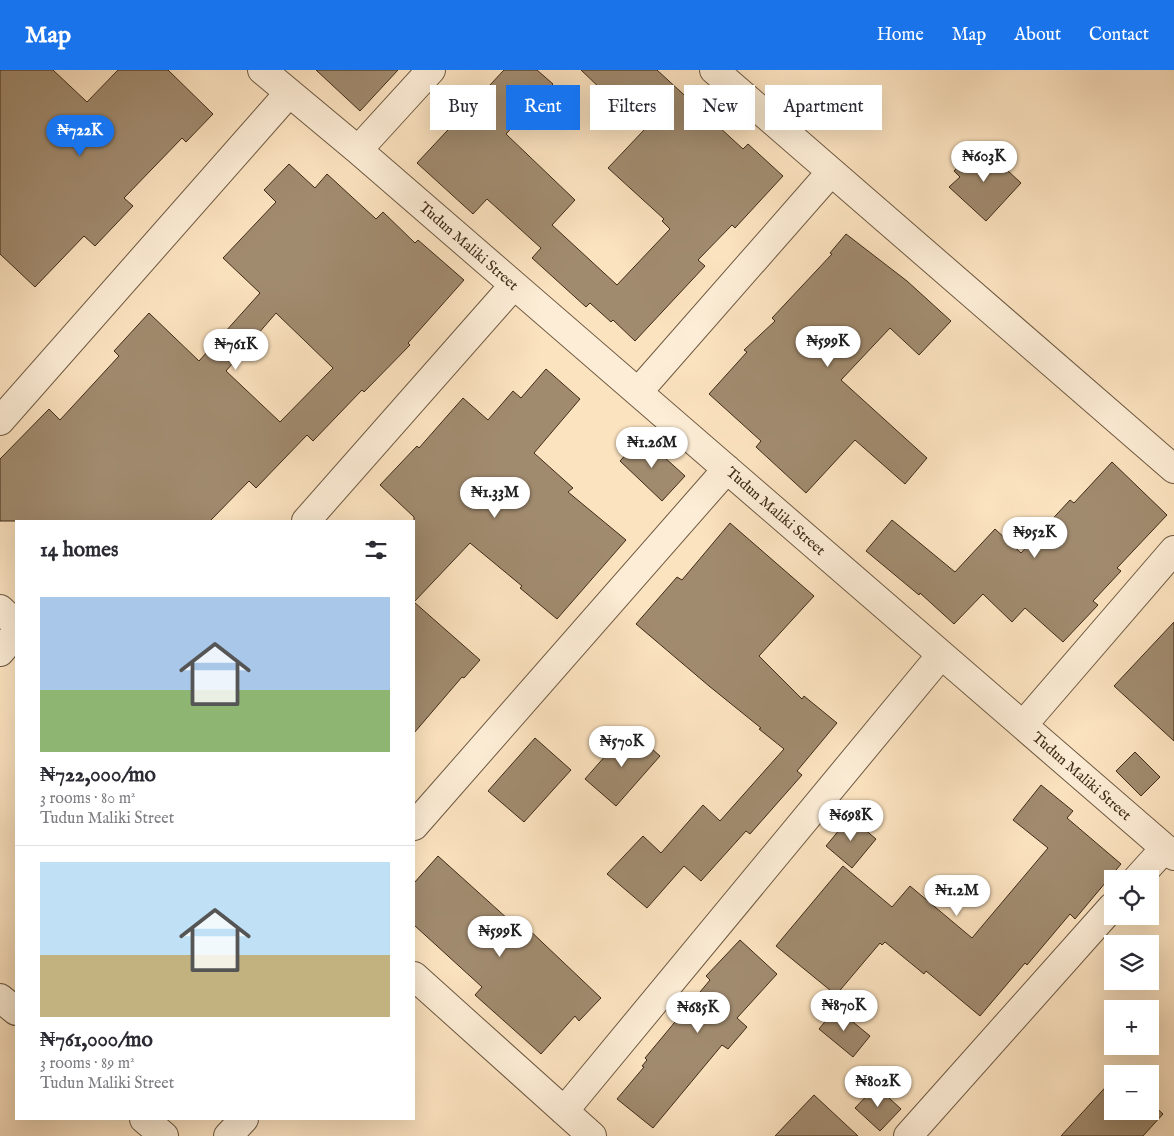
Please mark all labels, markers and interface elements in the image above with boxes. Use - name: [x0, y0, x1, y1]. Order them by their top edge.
- text: Map: [25, 20, 71, 51]
- text: Home: [877, 24, 924, 47]
- text: Map: [952, 24, 986, 47]
- text: About: [1014, 24, 1061, 47]
- text: Contact: [1089, 24, 1149, 47]
- chip: Buy: [430, 85, 496, 130]
- chip: Rent: [506, 85, 580, 130]
- chip: Filters: [590, 85, 674, 130]
- chip: New: [684, 85, 755, 130]
- chip: Apartment: [765, 85, 882, 130]
- pin: ₦722K: [45, 114, 115, 157]
- text: ₦722K: [57, 121, 103, 141]
- pin: ₦603K: [949, 140, 1019, 183]
- text: ₦603K: [962, 147, 1006, 167]
- street label: Tudun Maliki Street: [415, 198, 522, 295]
- pin: ₦599K: [793, 326, 863, 368]
- pin: ₦761K: [201, 328, 271, 371]
- text: ₦599K: [807, 332, 849, 352]
- text: ₦761K: [214, 335, 258, 355]
- pin: ₦1.26M: [611, 426, 693, 469]
- text: ₦1.26M: [627, 433, 677, 453]
- street label: Tudun Maliki Street: [722, 463, 829, 560]
- pin: ₦1.33M: [454, 476, 536, 519]
- text: ₦1.33M: [471, 483, 519, 503]
- pin: ₦952K: [1000, 516, 1070, 559]
- text: ₦952K: [1013, 523, 1057, 543]
- icon: filters: [362, 536, 390, 564]
- text: 14 homes: [40, 537, 118, 564]
- icon: home: [170, 629, 260, 719]
- pin: ₦570K: [587, 726, 657, 768]
- street label: Tudun Maliki Street: [1028, 728, 1135, 825]
- text: ₦570K: [600, 732, 644, 752]
- text: ₦722,000/mo: [40, 762, 156, 789]
- text: 3 rooms · 80 m²: [40, 789, 136, 809]
- pin: ₦698K: [816, 800, 886, 842]
- text: ₦698K: [829, 806, 873, 826]
- text: Tudun Maliki Street: [40, 809, 174, 829]
- map controls: [1104, 870, 1159, 1120]
- button: locate: [1104, 870, 1159, 925]
- pin: ₦1.2M: [922, 874, 992, 917]
- text: ₦1.2M: [935, 881, 979, 901]
- icon: home: [170, 895, 260, 985]
- pin: ₦599K: [465, 916, 535, 958]
- text: ₦599K: [479, 922, 521, 942]
- button: layers: [1104, 935, 1159, 990]
- pin: ₦870K: [809, 990, 879, 1032]
- pin: ₦685K: [663, 992, 733, 1034]
- text: ₦870K: [822, 996, 866, 1016]
- text: ₦685K: [677, 998, 719, 1018]
- button: +: [1104, 1000, 1159, 1055]
- text: ₦761,000/mo: [40, 1027, 153, 1054]
- text: 3 rooms · 89 m²: [40, 1054, 135, 1074]
- button: −: [1104, 1065, 1159, 1120]
- pin: ₦802K: [843, 1066, 913, 1108]
- text: ₦802K: [856, 1072, 900, 1092]
- text: Tudun Maliki Street: [40, 1074, 174, 1094]

